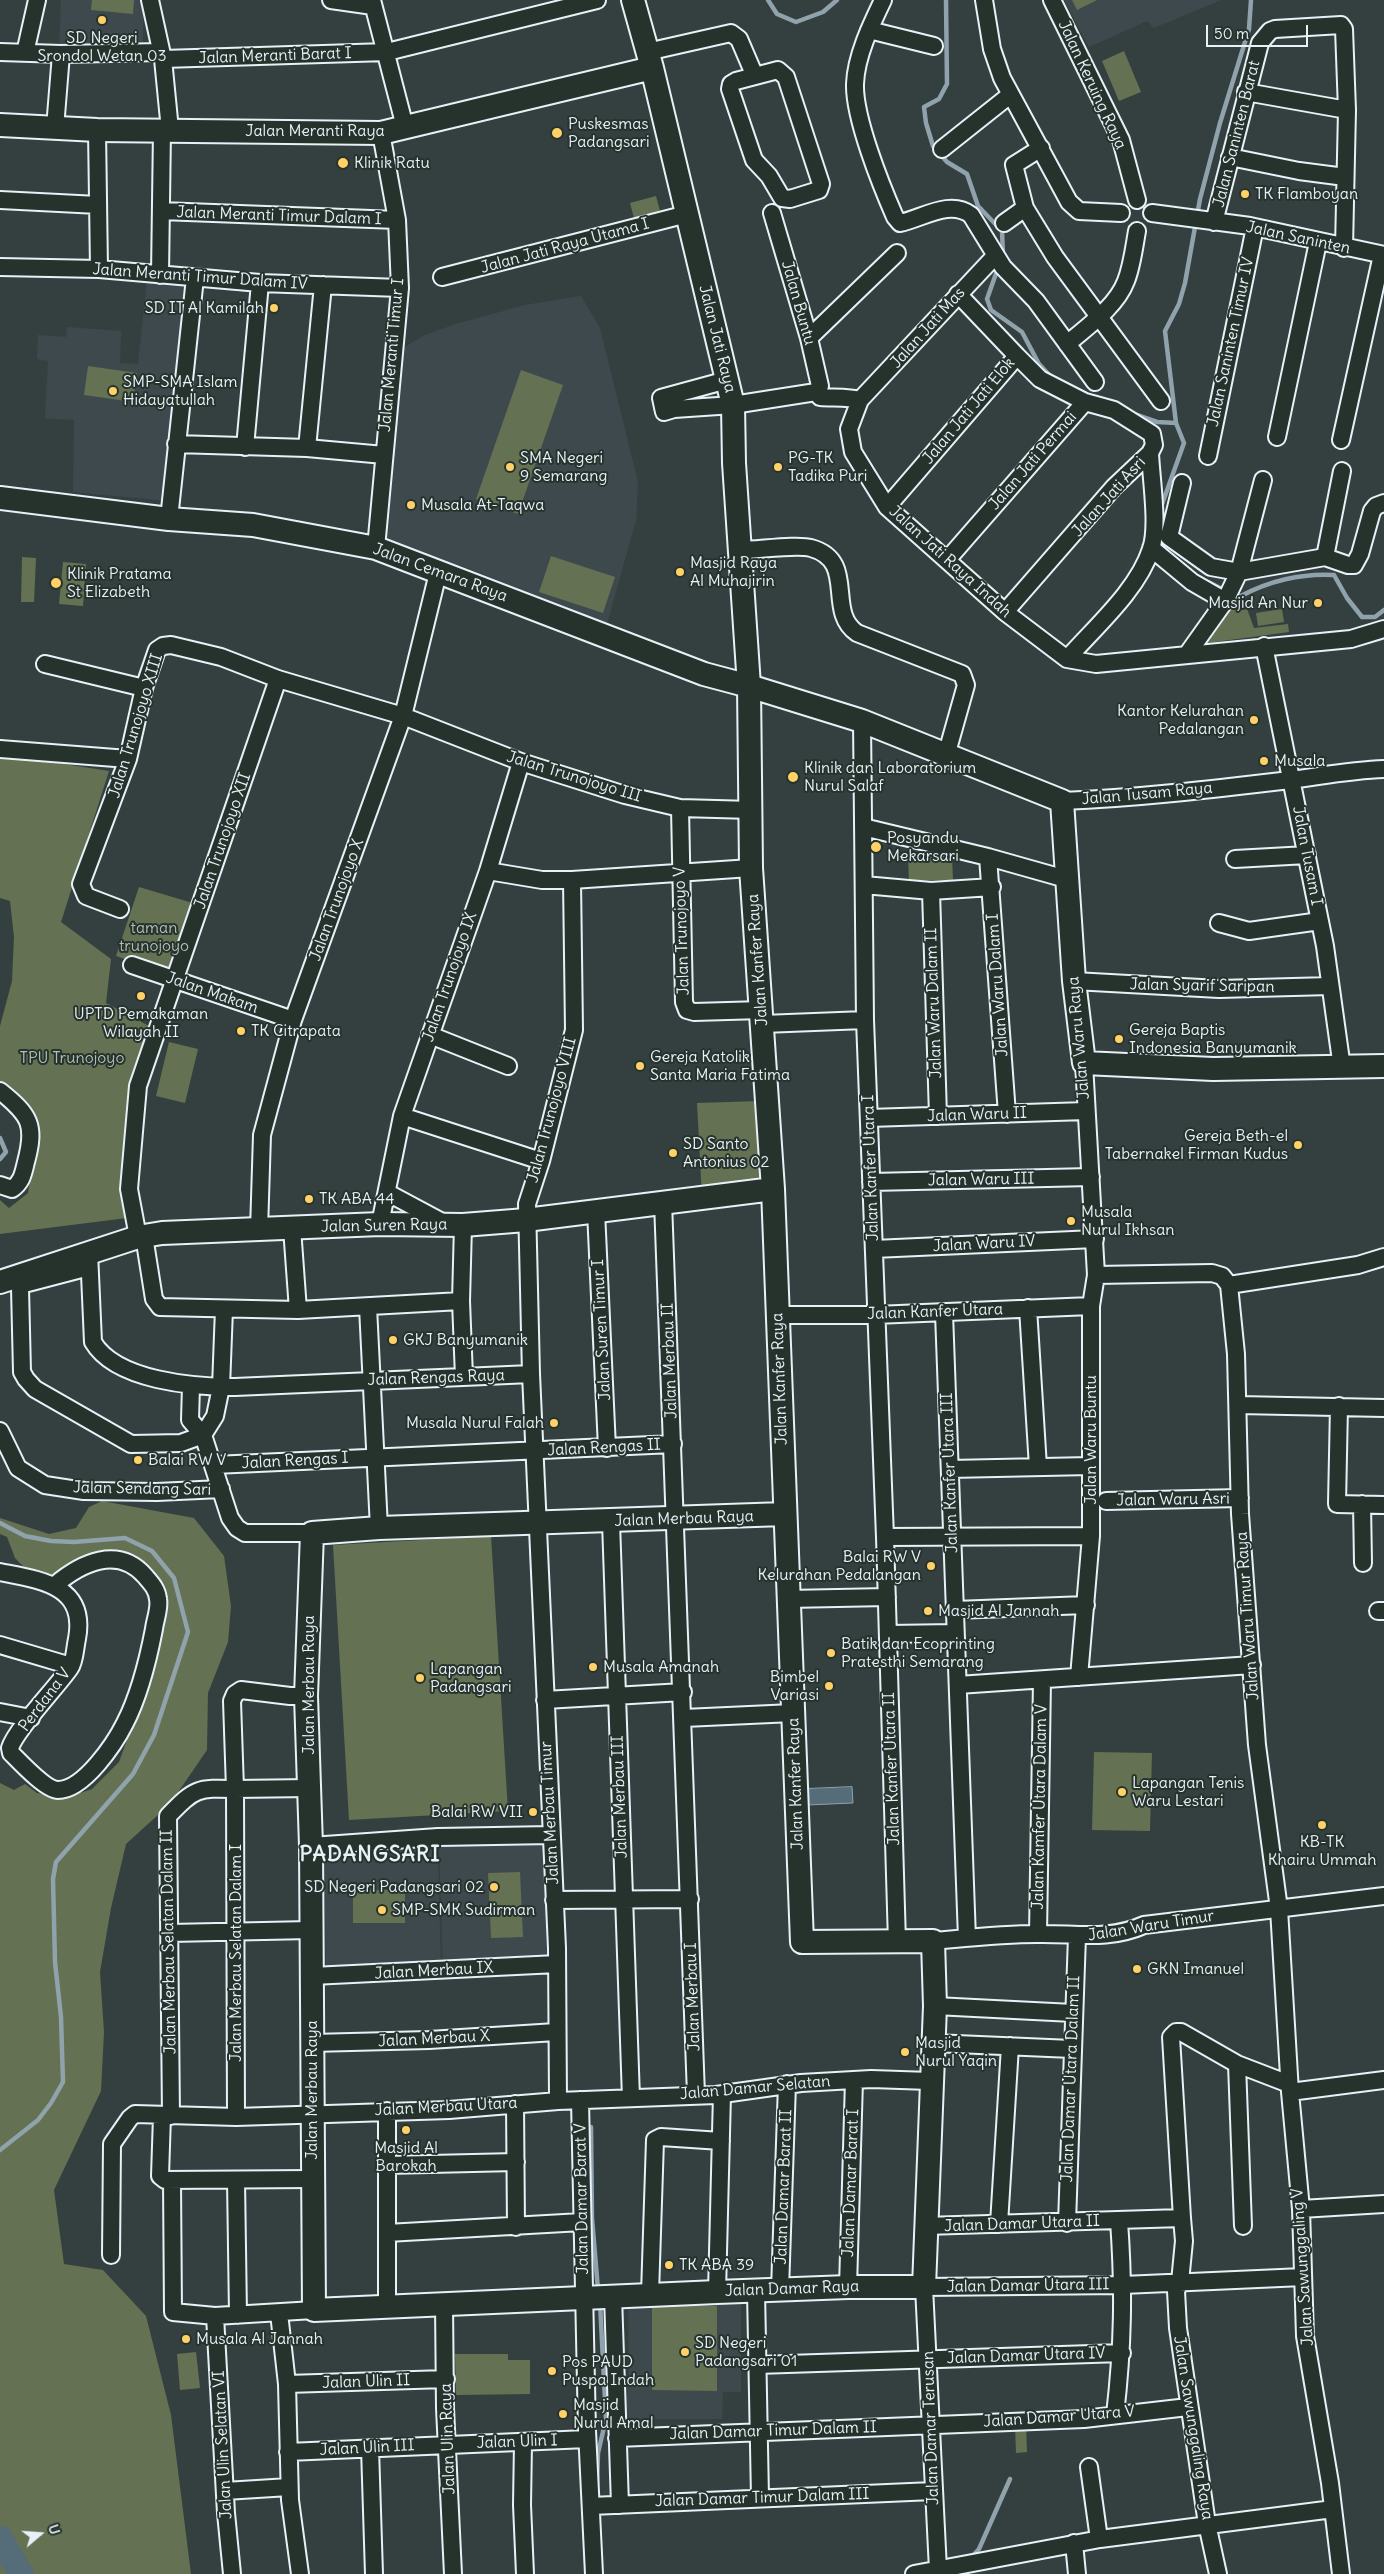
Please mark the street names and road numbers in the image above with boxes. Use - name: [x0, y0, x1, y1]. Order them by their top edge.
- street label: Jalan Keruing Raya: [1054, 18, 1130, 152]
- street label: Jalan Meranti Barat I: [198, 44, 352, 68]
- street label: Jalan Saninten Barat: [1209, 59, 1265, 209]
- street label: Jalan Meranti Raya: [245, 121, 385, 141]
- street label: Jalan Meranti Timur Dalam I: [176, 203, 382, 229]
- street label: Jalan Jati Raya Utama I: [479, 214, 651, 278]
- street label: Jalan Saninten: [1244, 218, 1352, 258]
- street label: Jalan Saninten Timur IV: [1204, 256, 1258, 428]
- street label: Jalan Buntu: [777, 259, 819, 347]
- street label: Jalan Meranti Timur Dalam IV: [92, 260, 308, 294]
- street label: Jalan Meranti Timur I: [376, 277, 408, 433]
- street label: Jalan Jati Raya: [694, 283, 740, 395]
- street label: Jalan Jati Mas: [887, 284, 969, 372]
- street label: Jalan Jati Jati Elok: [919, 354, 1019, 468]
- street label: Jalan Jati Permai: [985, 408, 1081, 514]
- street label: Jalan Jati Asri: [1068, 453, 1150, 541]
- street label: Jalan Jati Raya Indah: [885, 502, 1015, 622]
- street label: Jalan Cemara Raya: [370, 540, 510, 606]
- street label: Jalan Trunojoyo XIII: [105, 652, 167, 800]
- street label: Jalan Trunojoyo III: [504, 747, 644, 807]
- street label: Jalan Trunojoyo XII: [191, 770, 255, 912]
- street label: Jalan Tusam Raya: [1081, 779, 1213, 809]
- street label: Jalan Tusam I: [1288, 805, 1326, 907]
- street label: Jalan Trunojoyo X: [306, 836, 368, 964]
- street label: Jalan Trunojoyo V: [670, 866, 694, 996]
- street label: Jalan Kanfer Raya: [744, 893, 772, 1027]
- street label: Jalan Trunojoyo IX: [419, 910, 481, 1044]
- street label: Jalan Waru Dalam I: [983, 913, 1013, 1057]
- street label: Jalan Waru Dalam II: [922, 927, 946, 1079]
- street label: Jalan Makam: [163, 968, 261, 1018]
- street label: Jalan Syarif Saripan: [1129, 975, 1275, 997]
- street label: Jalan Waru Raya: [1064, 976, 1094, 1100]
- street label: Jalan Trunojoyo VIII: [523, 1035, 581, 1185]
- street label: Jalan Kanfer Utara I: [859, 1094, 883, 1242]
- street label: Jalan Waru II: [927, 1104, 1027, 1126]
- street label: Jalan Waru III: [927, 1169, 1035, 1191]
- street label: Jalan Suren Raya: [321, 1215, 447, 1237]
- street label: Jalan Waru IV: [932, 1232, 1036, 1256]
- street label: Jalan Suren Timur I: [589, 1259, 615, 1401]
- street label: Jalan Kanfer Utara: [867, 1300, 1003, 1324]
- street label: Jalan Merbau II: [658, 1303, 682, 1419]
- street label: Jalan Kanfer Raya: [768, 1313, 792, 1445]
- street label: Jalan Rengas Raya: [367, 1366, 505, 1390]
- street label: Jalan Waru Buntu: [1081, 1375, 1101, 1505]
- street label: Jalan Kanfer Utara III: [938, 1392, 962, 1554]
- street label: Jalan Rengas II: [547, 1435, 661, 1461]
- street label: Jalan Rengas I: [241, 1449, 349, 1473]
- street label: Jalan Sendang Sari: [73, 1478, 211, 1500]
- street label: Jalan Waru Asri: [1116, 1489, 1230, 1511]
- street label: Jalan Merbau Raya: [614, 1507, 754, 1531]
- street label: Jalan Waru Timur Raya: [1233, 1531, 1263, 1701]
- street label: Jalan Merbau Raya: [299, 1615, 319, 1755]
- street label: Perdana V: [15, 1664, 75, 1736]
- street label: Jalan Kanfer Utara II: [880, 1692, 904, 1846]
- street label: Jalan Kamfer Utara Dalam V: [1029, 1704, 1051, 1910]
- street label: Jalan Kanfer Raya: [784, 1718, 808, 1850]
- street label: Jalan Merbau III: [608, 1735, 632, 1859]
- street label: Jalan Merbau Timur: [537, 1741, 563, 1885]
- street label: Jalan Merbau Selatan Dalam II: [157, 1829, 181, 2055]
- street label: Jalan Merbau Selatan Dalam I: [226, 1844, 246, 2062]
- street label: Jalan Waru Timur: [1086, 1907, 1216, 1945]
- street label: Jalan Merbau I: [682, 1942, 704, 2052]
- street label: Jalan Merbau IX: [374, 1958, 494, 1984]
- street label: Jalan Damar Utara Dalam II: [1058, 1975, 1084, 2183]
- street label: Jalan Merbau Raya: [302, 2020, 322, 2160]
- street label: Jalan Merbau X: [378, 2026, 490, 2052]
- street label: Jalan Damar Selatan: [679, 2072, 831, 2104]
- street label: Jalan Merbau Utara: [374, 2094, 518, 2120]
- street label: Jalan Damar Barat II: [772, 2109, 796, 2265]
- street label: Jalan Damar Barat I: [839, 2109, 863, 2257]
- street label: Jalan Damar Barat V: [571, 2123, 593, 2275]
- street label: Jalan Sawunggaling V: [1288, 2187, 1318, 2347]
- street label: Jalan Damar Utara II: [944, 2212, 1100, 2236]
- street label: Jalan Damar Utara III: [947, 2275, 1109, 2297]
- street label: Jalan Damar Raya: [725, 2277, 859, 2301]
- street label: Jalan Sawunggaling Raya: [1169, 2335, 1217, 2521]
- street label: Jalan Damar Utara IV: [946, 2344, 1106, 2368]
- street label: Jalan Damar Terusan: [919, 2350, 943, 2506]
- street label: Jalan Ulin Selatan VI: [210, 2370, 236, 2520]
- street label: Jalan Ulin II: [322, 2371, 410, 2393]
- street label: Jalan Ulin Raya: [436, 2383, 460, 2495]
- street label: Jalan Damar Utara V: [983, 2402, 1135, 2432]
- street label: Jalan Damar Timur Dalam II: [669, 2418, 877, 2444]
- street label: Jalan Ulin I: [476, 2431, 558, 2453]
- street label: Jalan Ulin III: [319, 2436, 415, 2460]
- street label: Jalan Damar Timur Dalam III: [654, 2485, 870, 2511]

